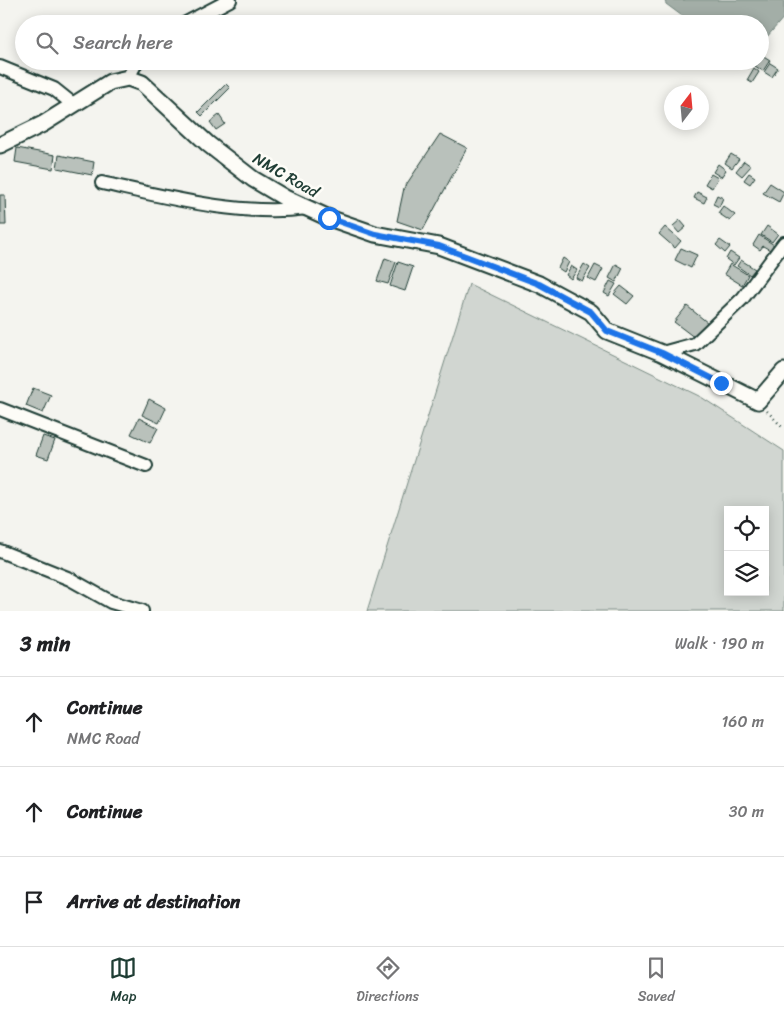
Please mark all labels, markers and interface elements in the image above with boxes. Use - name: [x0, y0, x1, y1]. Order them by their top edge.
- search box: [15, 15, 769, 70]
- text: Search here: [73, 26, 173, 59]
- icon: search: [33, 29, 61, 57]
- north arrow: [664, 85, 709, 130]
- street label: NMC Road: [247, 144, 326, 207]
- route start: [318, 207, 341, 230]
- route end: [710, 372, 733, 395]
- map controls: [724, 506, 769, 596]
- button: locate: [724, 506, 769, 551]
- button: layers: [724, 551, 769, 596]
- text: 3 min: [20, 625, 70, 663]
- text: Walk · 190 m: [675, 629, 764, 658]
- text: Continue: [67, 691, 143, 724]
- text: 160 m: [721, 707, 764, 736]
- icon: ahead: [20, 708, 48, 736]
- text: NMC Road: [67, 724, 140, 753]
- text: Continue: [67, 795, 143, 828]
- text: 30 m: [729, 797, 764, 826]
- icon: ahead: [20, 798, 48, 826]
- text: Arrive at destination: [67, 885, 240, 918]
- icon: arrive: [20, 888, 48, 916]
- tab: Map: [109, 954, 137, 1009]
- tab: Directions: [356, 954, 419, 1009]
- tab: Saved: [638, 954, 675, 1009]

